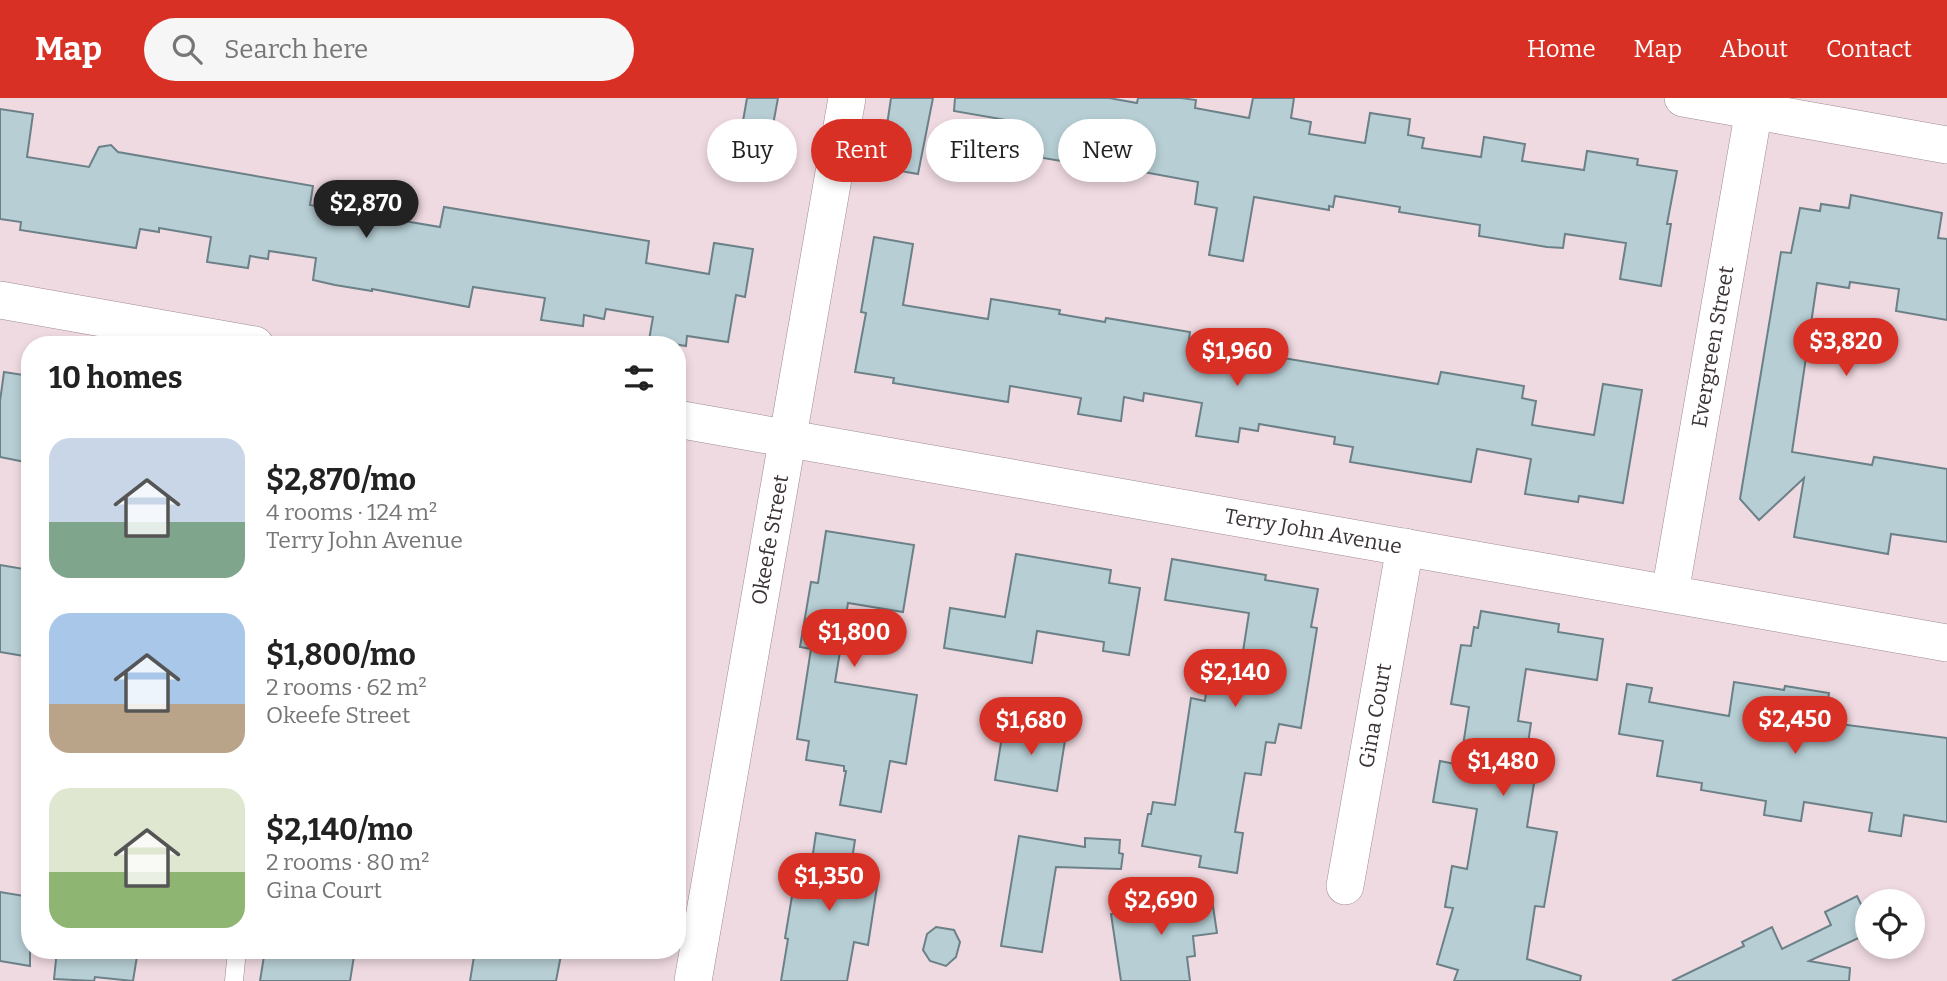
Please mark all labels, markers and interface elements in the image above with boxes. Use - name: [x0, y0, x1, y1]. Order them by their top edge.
- search box: [144, 18, 634, 81]
- text: Map: [35, 29, 102, 69]
- icon: search: [168, 30, 206, 68]
- text: Search here: [224, 34, 368, 65]
- text: Home: [1527, 35, 1596, 63]
- text: Map: [1634, 35, 1682, 63]
- text: About: [1720, 35, 1788, 63]
- text: Contact: [1826, 35, 1912, 63]
- chip: Buy: [707, 119, 797, 182]
- chip: Rent: [811, 119, 912, 182]
- chip: Filters: [926, 119, 1044, 182]
- chip: New: [1058, 119, 1156, 182]
- pin: $2,870: [309, 180, 423, 240]
- text: $2,870: [330, 189, 402, 217]
- street label: Evergreen Street: [1686, 264, 1740, 429]
- pin: $3,820: [1789, 318, 1903, 378]
- text: $3,820: [1809, 327, 1883, 355]
- pin: $1,960: [1180, 328, 1294, 388]
- text: $1,960: [1202, 337, 1272, 365]
- icon: filters: [620, 359, 658, 397]
- text: 10 homes: [49, 360, 183, 396]
- text: $2,870/mo: [266, 462, 416, 498]
- icon: home: [105, 466, 189, 550]
- street label: Okeefe Street: [746, 472, 794, 607]
- text: 4 rooms · 124 m²: [266, 498, 437, 526]
- street label: Terry John Avenue: [1222, 503, 1404, 560]
- text: Terry John Avenue: [266, 526, 463, 554]
- pin: $1,800: [797, 610, 911, 669]
- text: $1,800: [818, 618, 890, 646]
- text: $1,800/mo: [266, 637, 416, 673]
- icon: home: [105, 641, 189, 725]
- pin: $2,140: [1178, 650, 1292, 709]
- text: $2,140: [1200, 658, 1270, 686]
- street label: Gina Court: [1353, 661, 1397, 770]
- text: 2 rooms · 62 m²: [266, 673, 427, 701]
- pin: $2,450: [1738, 696, 1852, 756]
- pin: $1,680: [974, 698, 1088, 757]
- text: Okeefe Street: [266, 701, 410, 729]
- text: $2,450: [1758, 705, 1832, 733]
- text: $1,680: [995, 706, 1067, 734]
- pin: $1,480: [1446, 738, 1560, 798]
- text: $1,480: [1467, 747, 1539, 775]
- text: $2,140/mo: [266, 812, 413, 848]
- icon: home: [105, 816, 189, 900]
- text: 2 rooms · 80 m²: [266, 848, 429, 876]
- pin: $1,350: [772, 854, 886, 913]
- text: $1,350: [794, 862, 864, 890]
- text: Gina Court: [266, 876, 382, 904]
- pin: $2,690: [1104, 878, 1218, 937]
- text: $2,690: [1124, 886, 1198, 914]
- map controls: [1855, 889, 1925, 959]
- button: locate: [1855, 889, 1925, 959]

